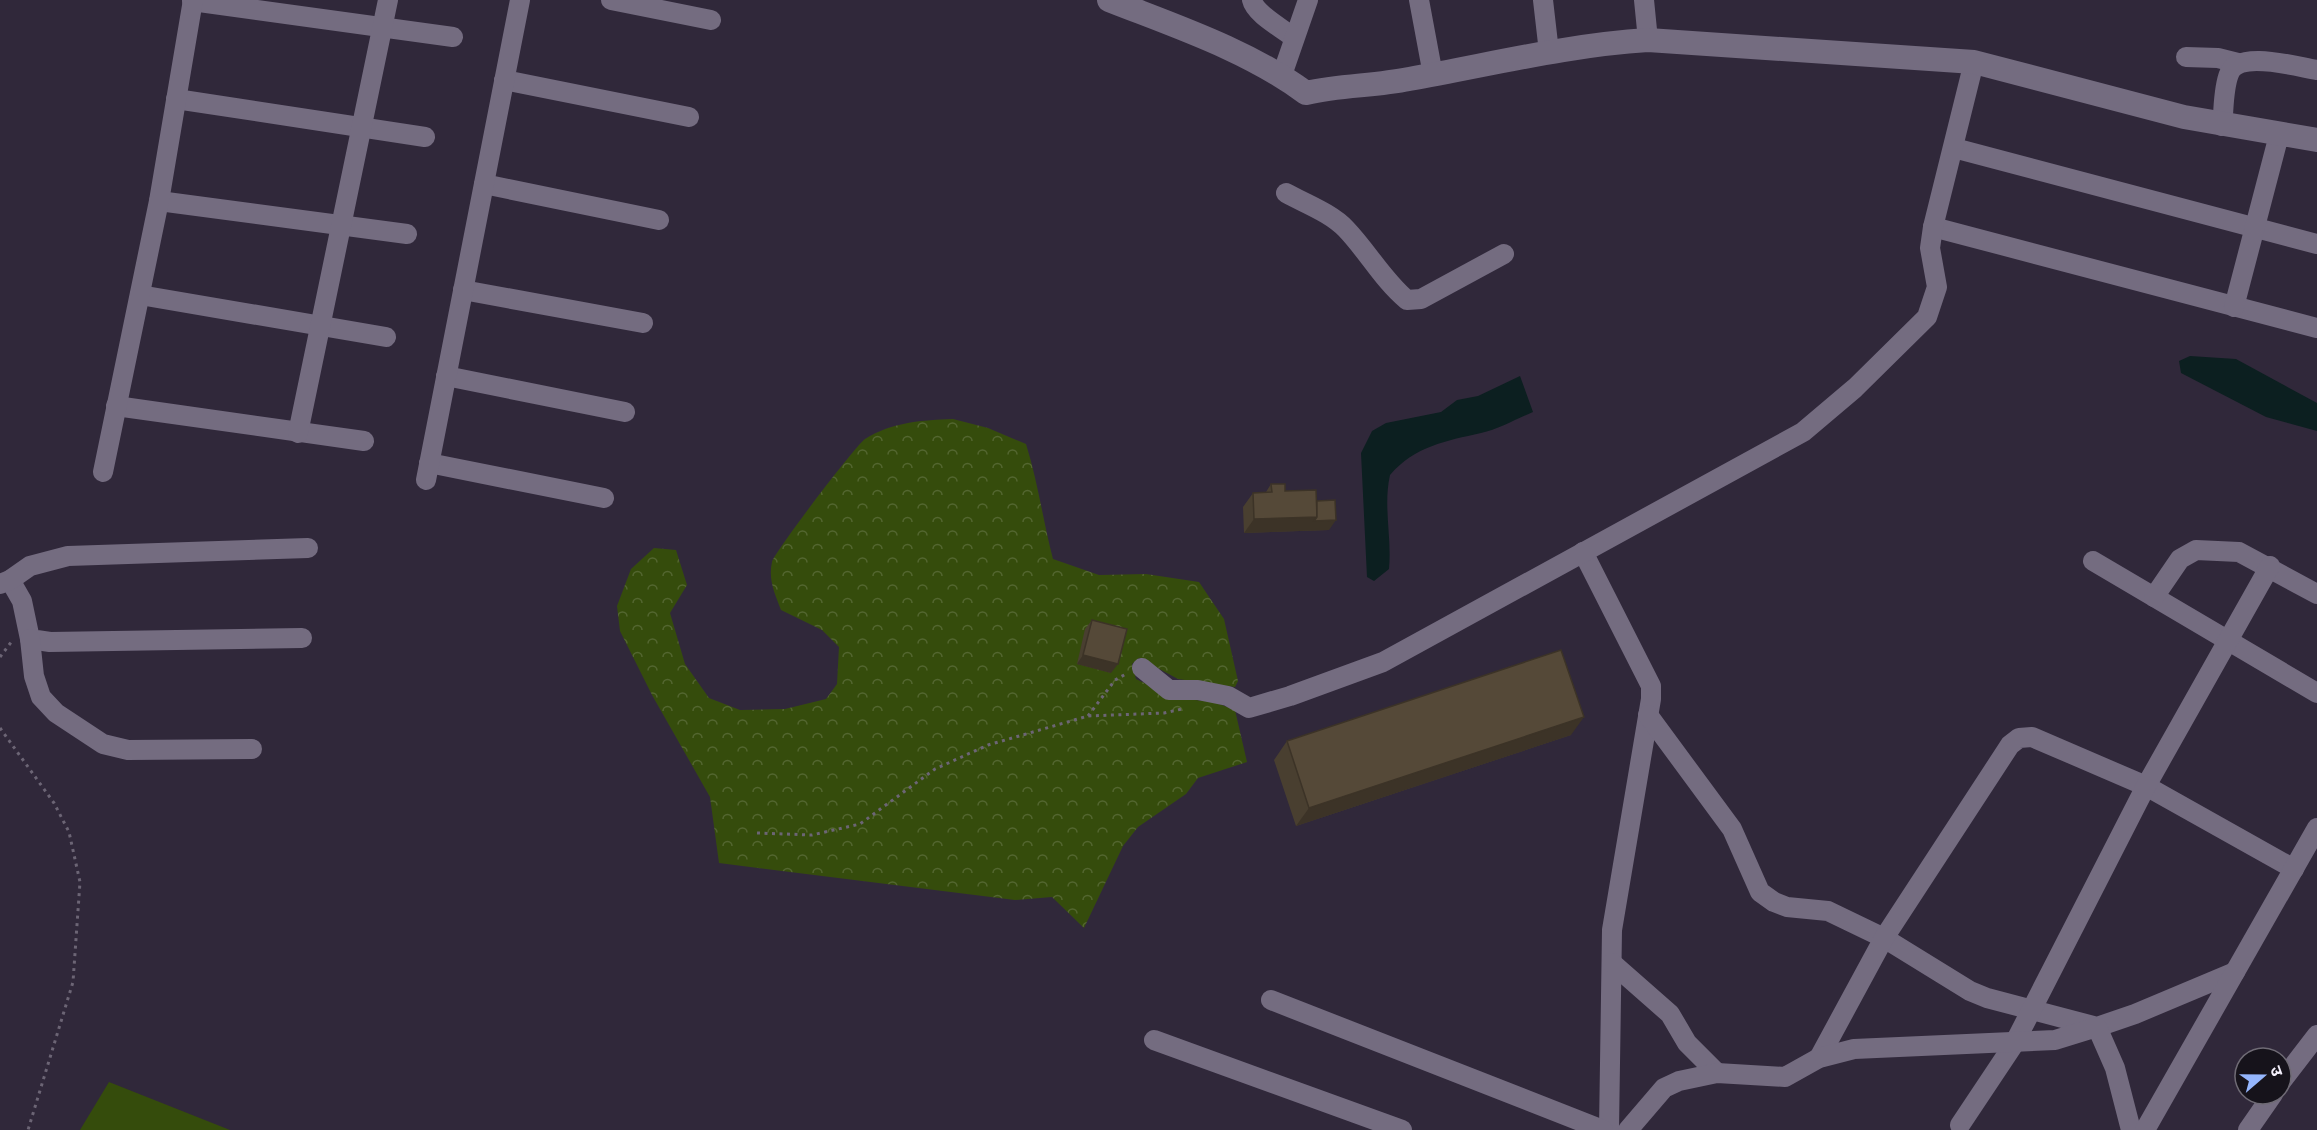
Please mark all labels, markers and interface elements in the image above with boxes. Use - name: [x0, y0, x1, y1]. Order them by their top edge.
- north arrow: [2233, 1046, 2293, 1106]
- text: उ: [2267, 1064, 2286, 1079]

